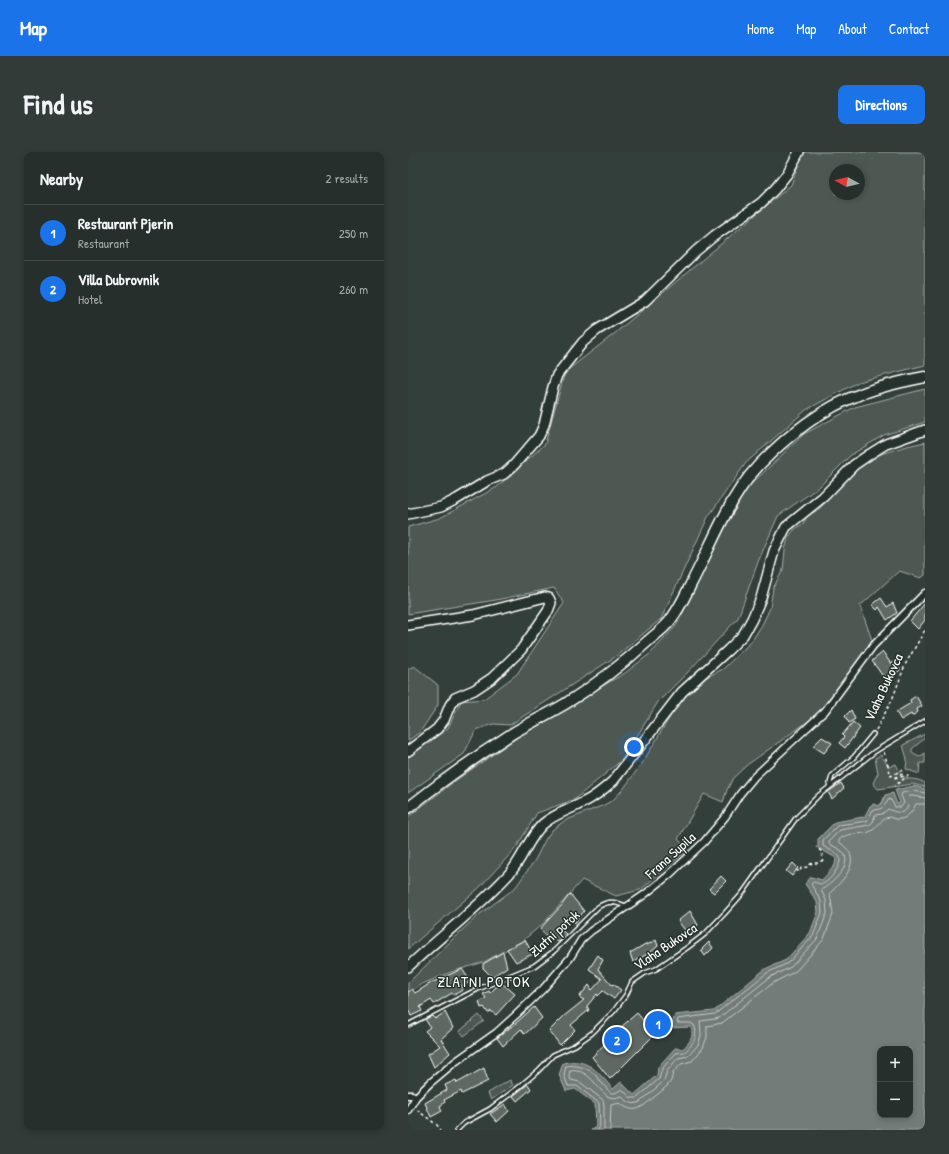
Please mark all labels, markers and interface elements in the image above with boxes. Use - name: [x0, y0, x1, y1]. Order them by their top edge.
- text: Map: [20, 15, 47, 41]
- text: Home: [747, 19, 774, 38]
- text: Map: [796, 19, 816, 38]
- text: About: [838, 19, 867, 38]
- text: Contact: [889, 19, 929, 38]
- text: Find us: [24, 85, 93, 123]
- button: Directions: [838, 85, 925, 124]
- north arrow: [829, 164, 865, 200]
- text: Nearby: [40, 167, 83, 190]
- text: 2 results: [326, 169, 368, 187]
- text: Restaurant Pjerin: [78, 213, 173, 234]
- text: 1: [51, 224, 55, 242]
- text: 250 m: [339, 224, 368, 242]
- text: Restaurant: [78, 234, 129, 252]
- text: Villa Dubrovnik: [78, 269, 159, 290]
- text: 2: [50, 280, 56, 298]
- text: 260 m: [339, 280, 368, 298]
- text: Hotel: [78, 290, 102, 308]
- street label: Vlaha Bukovca: [859, 650, 907, 724]
- your location: [624, 737, 644, 757]
- street label: Frana Supila: [640, 827, 700, 884]
- street label: Zlatni potok: [525, 905, 584, 961]
- street label: Vlaha Bukovca: [630, 918, 701, 974]
- district label: ZLATNI POTOK: [437, 971, 531, 992]
- pin: 1: [645, 1009, 671, 1039]
- pin: 2: [604, 1025, 630, 1055]
- map controls: [877, 1046, 913, 1118]
- button: +: [877, 1046, 913, 1082]
- button: −: [877, 1082, 913, 1118]

